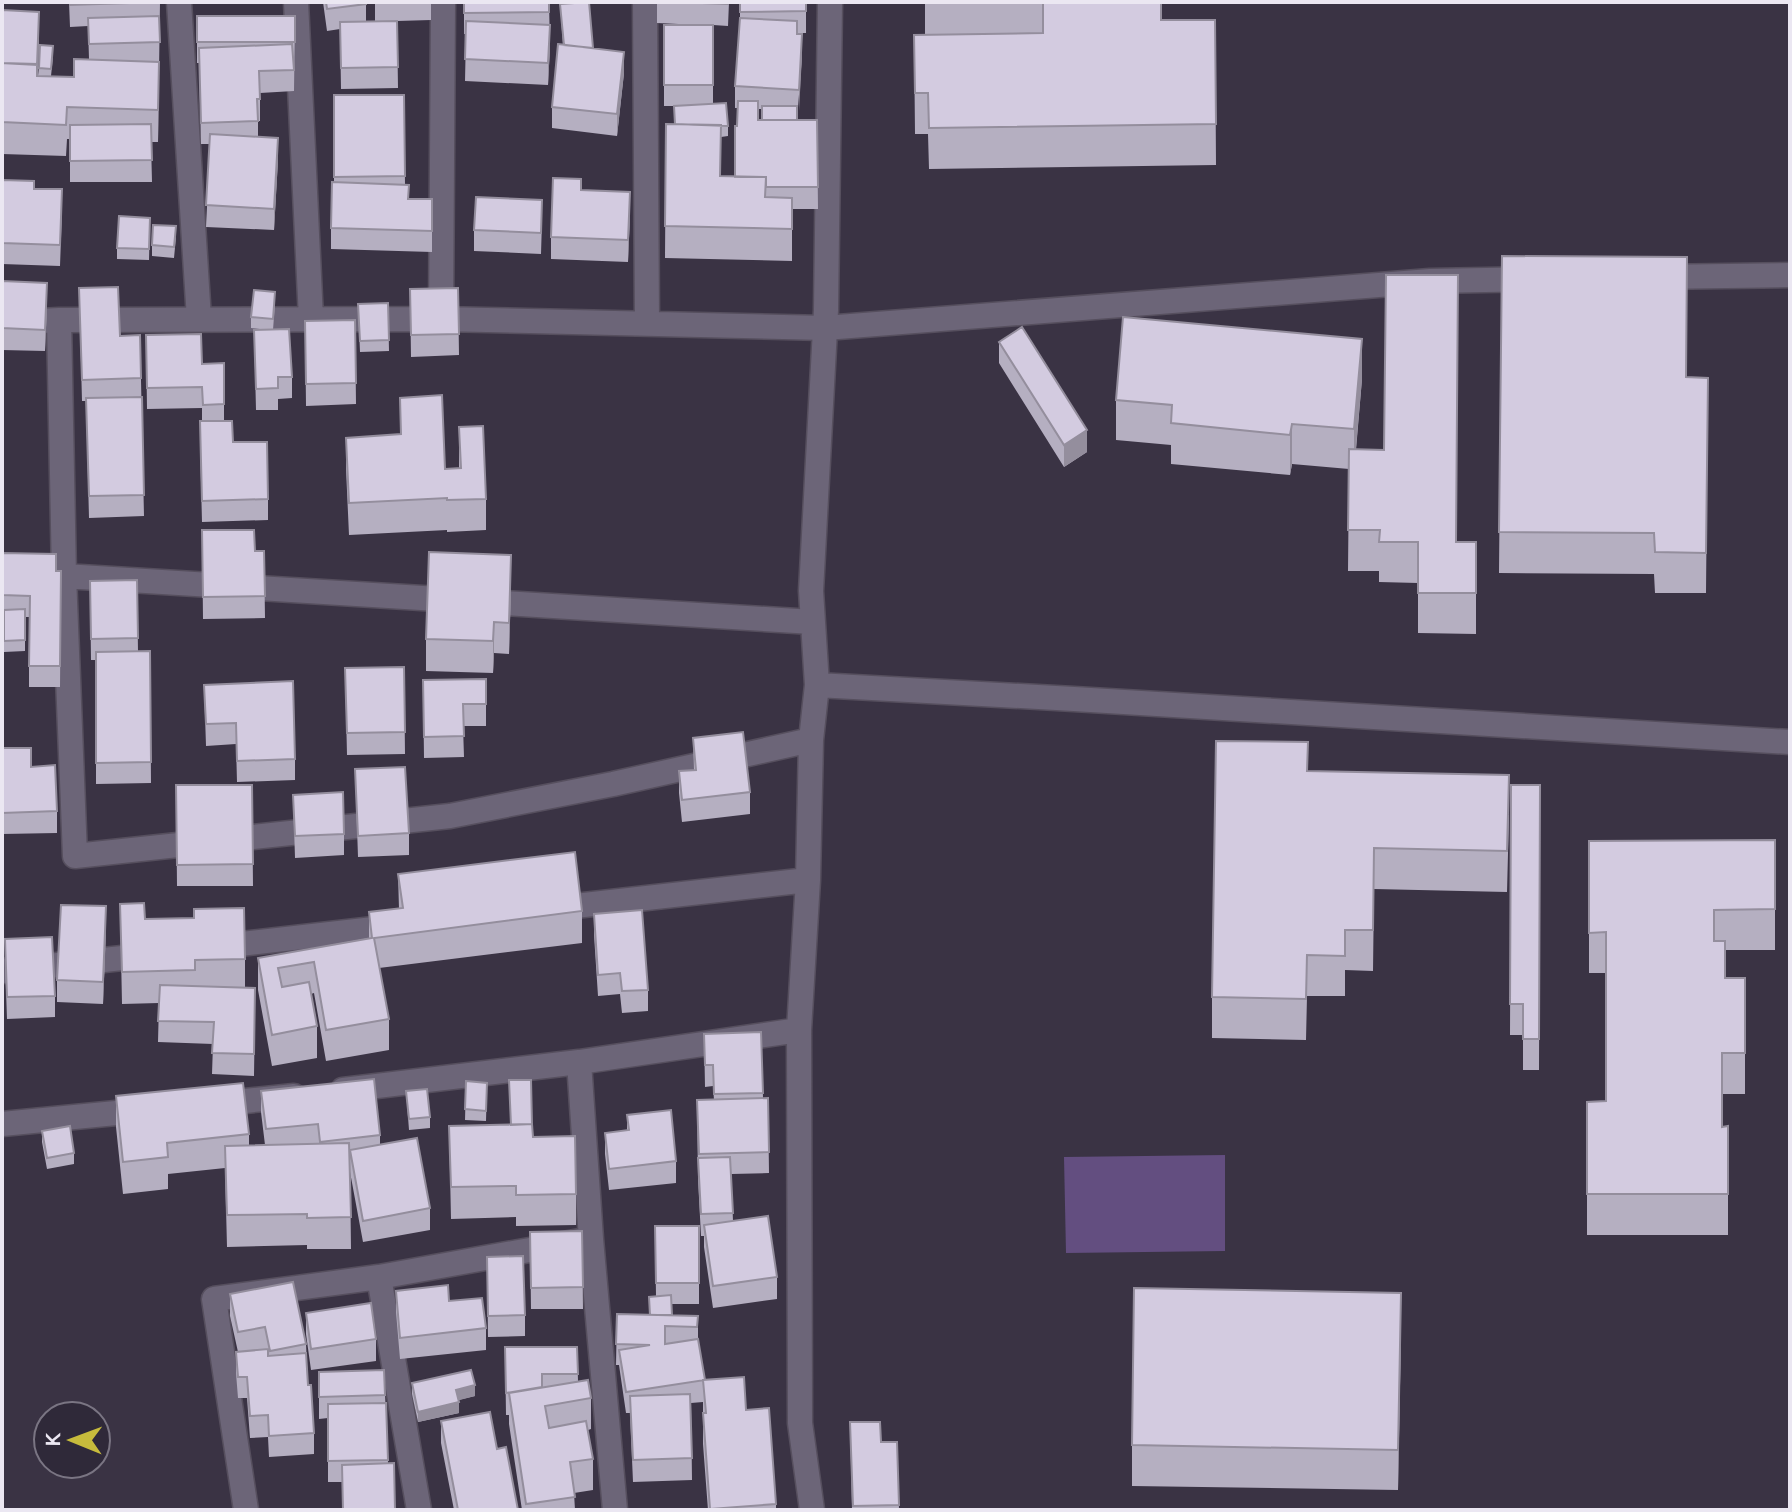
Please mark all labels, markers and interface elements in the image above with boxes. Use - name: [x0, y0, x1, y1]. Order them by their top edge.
- north arrow: [32, 1400, 112, 1480]
- text: K: [40, 1432, 66, 1447]

